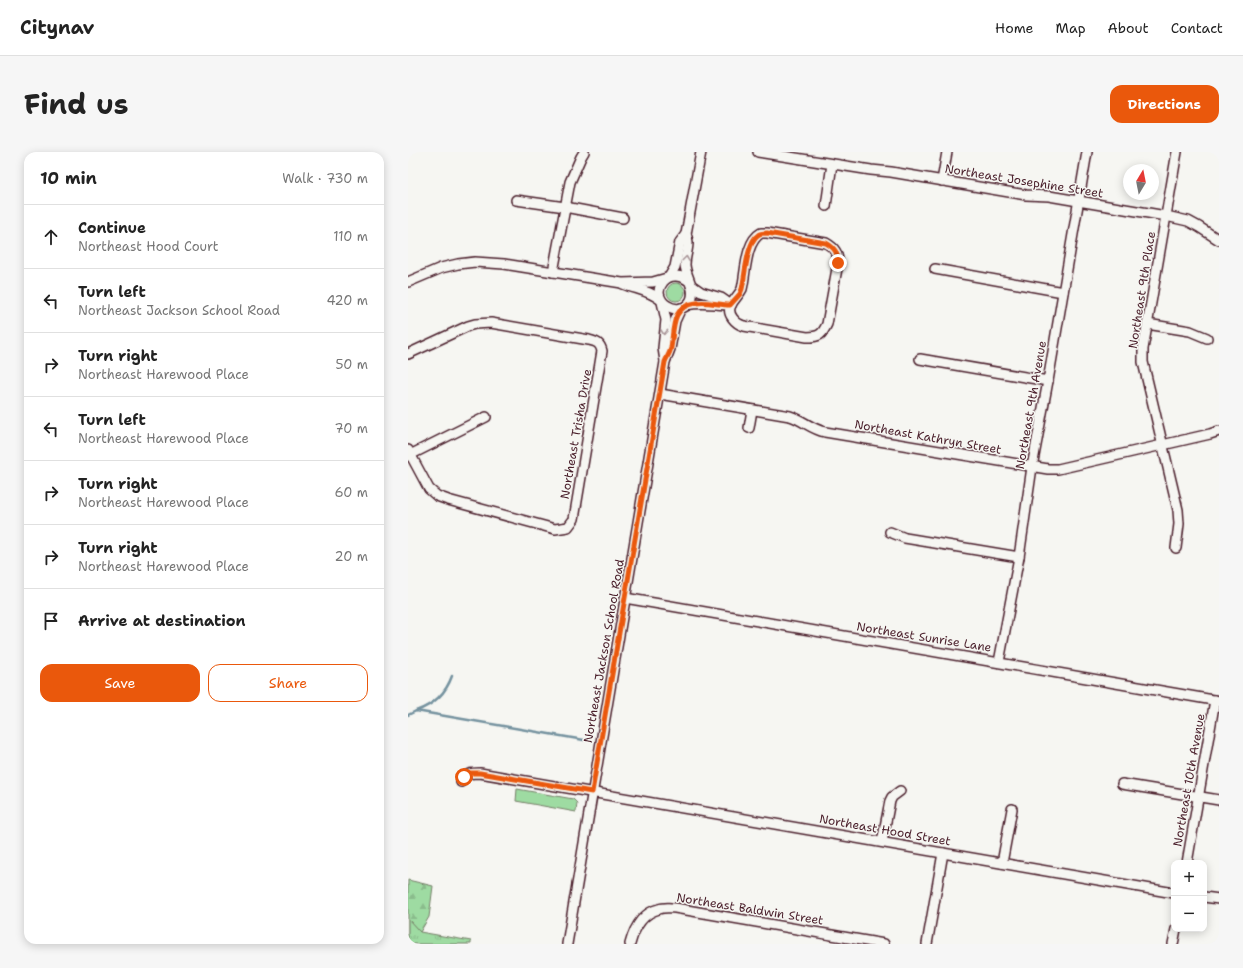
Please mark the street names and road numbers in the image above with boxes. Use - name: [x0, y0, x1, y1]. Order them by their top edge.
- street label: Northeast Josephine Street: [944, 161, 1104, 201]
- street label: Northeast 9th Place: [1125, 230, 1159, 350]
- street label: Northeast 9th Avenue: [1012, 339, 1050, 471]
- street label: Northeast Trisha Drive: [557, 367, 595, 500]
- street label: Northeast Kathryn Street: [853, 416, 1003, 458]
- street label: Northeast Jackson School Road: [580, 557, 628, 744]
- street label: Northeast Sunrise Lane: [855, 618, 993, 656]
- street label: Northeast 10th Avenue: [1169, 712, 1209, 848]
- street label: Northeast Hood Street: [818, 811, 952, 849]
- street label: Northeast Baldwin Street: [675, 889, 825, 929]

